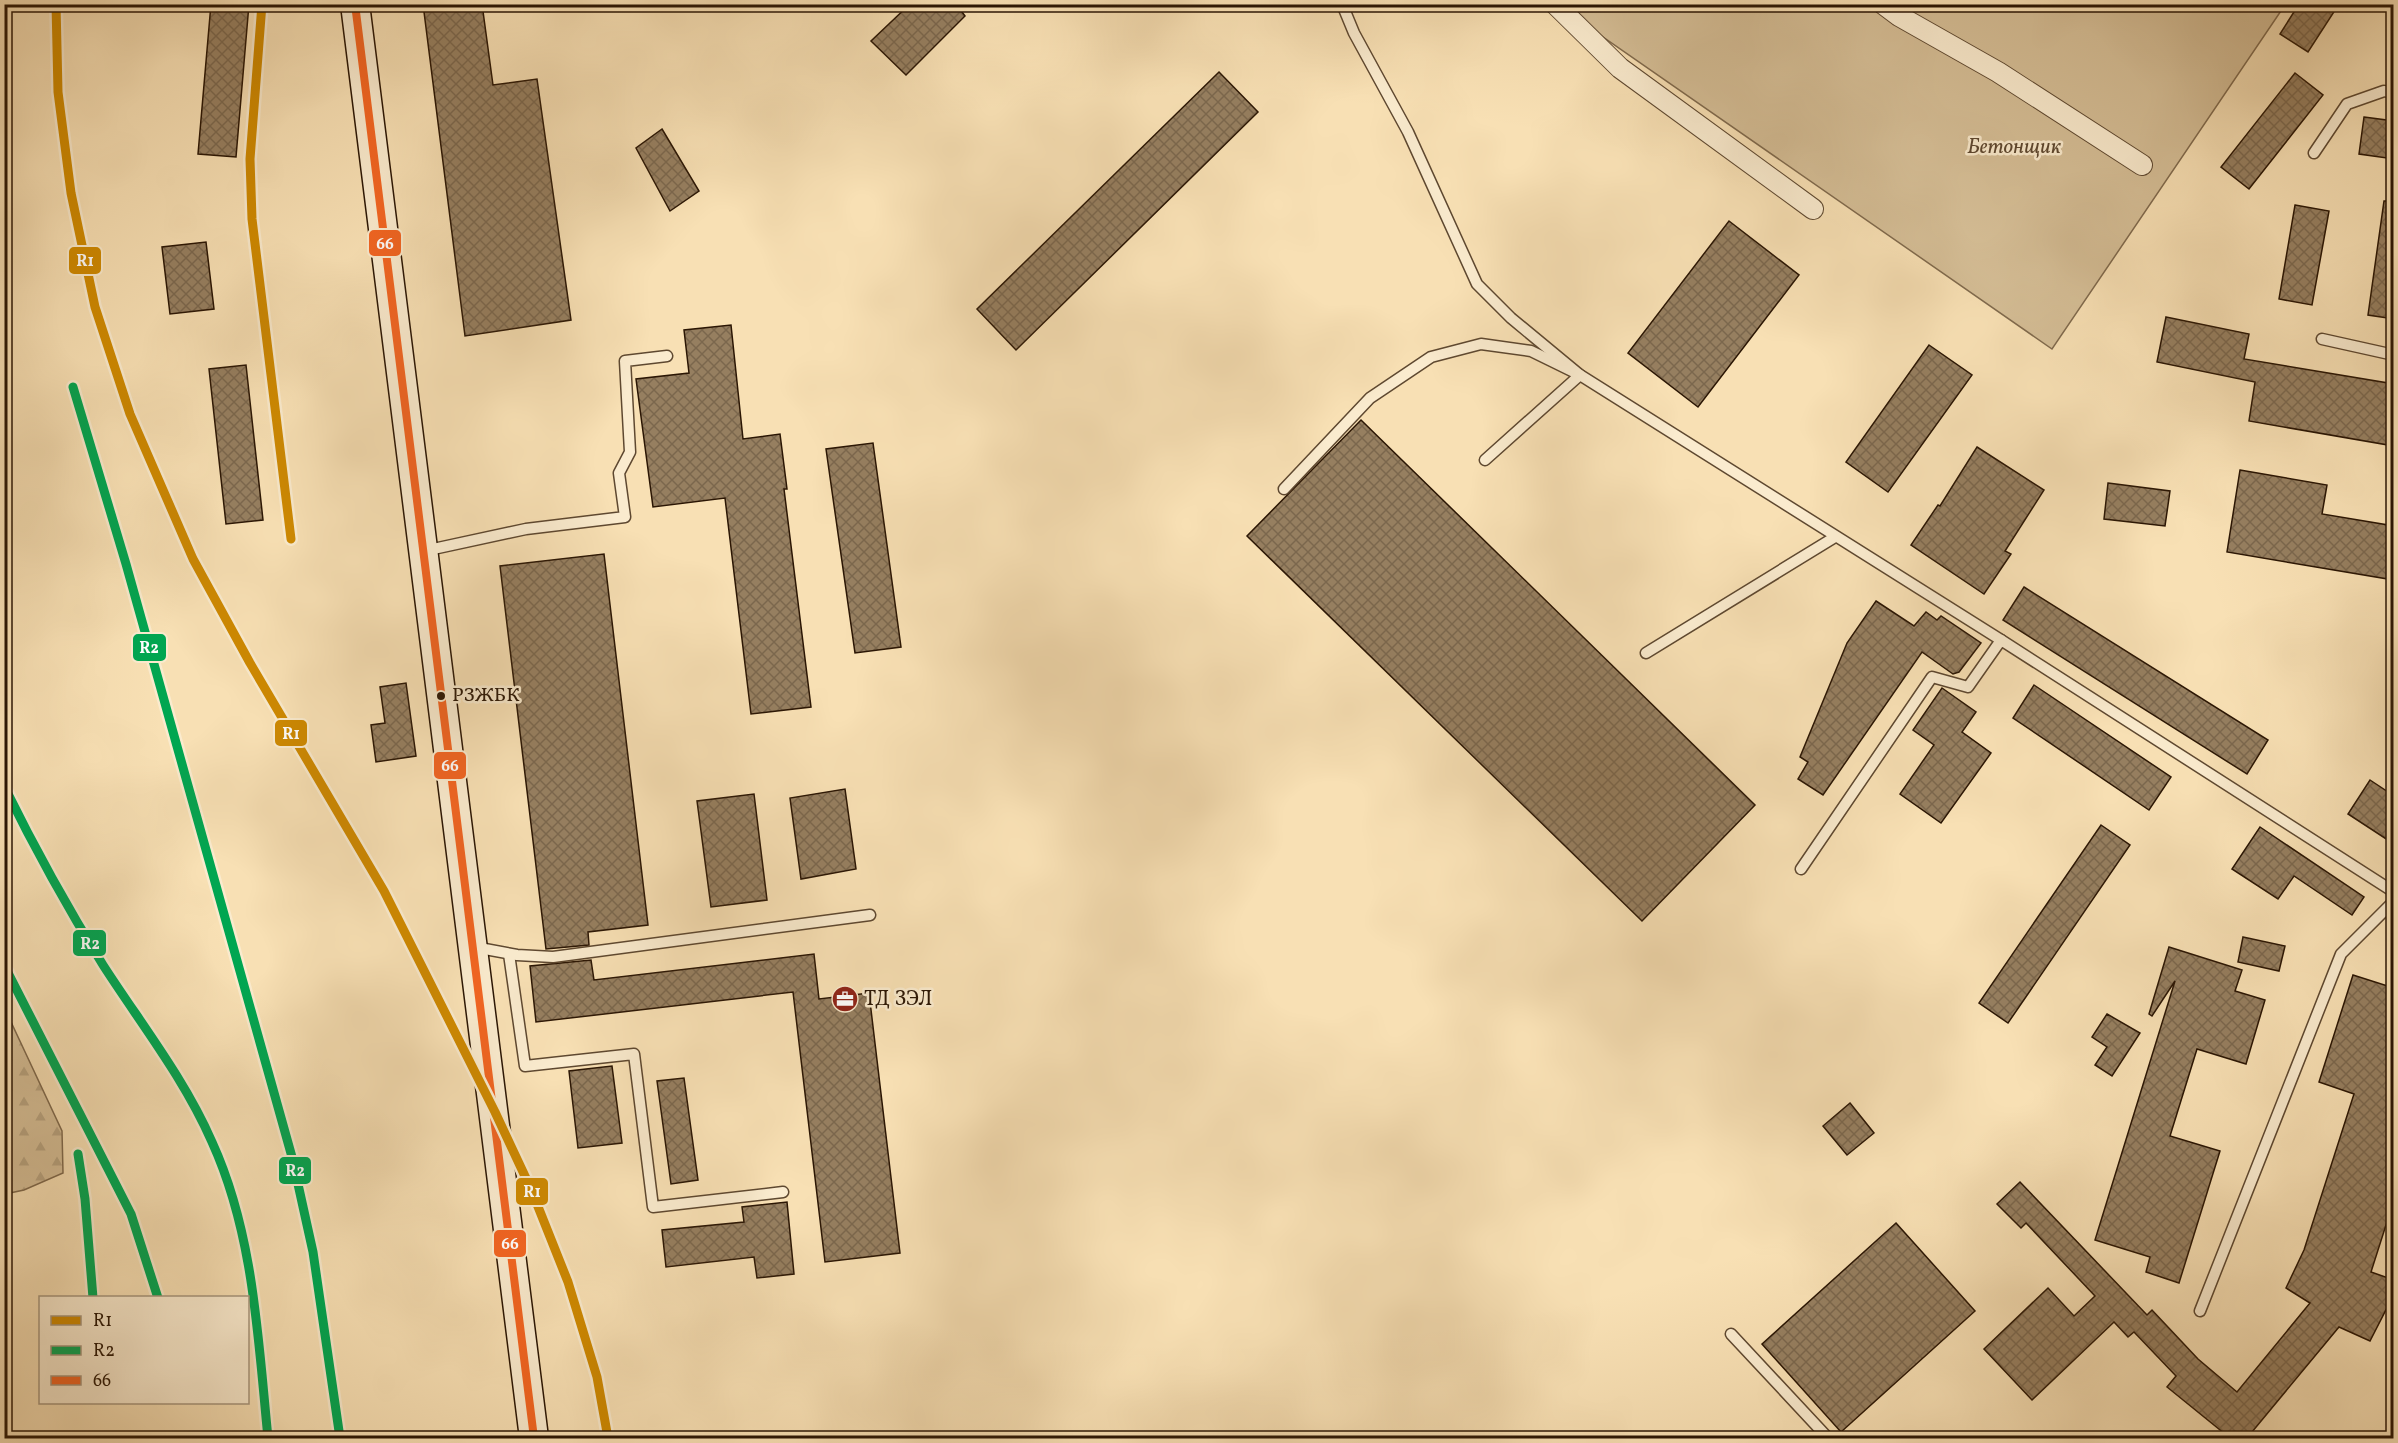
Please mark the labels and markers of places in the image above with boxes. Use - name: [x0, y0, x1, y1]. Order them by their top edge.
- place label: РЗЖБК: [452, 682, 520, 710]
- marker: РЗЖБК: [435, 690, 447, 702]
- office icon: ТД ЗЭЛ: [830, 984, 860, 1014]
- place label: ТД ЗЭЛ: [864, 985, 933, 1014]

